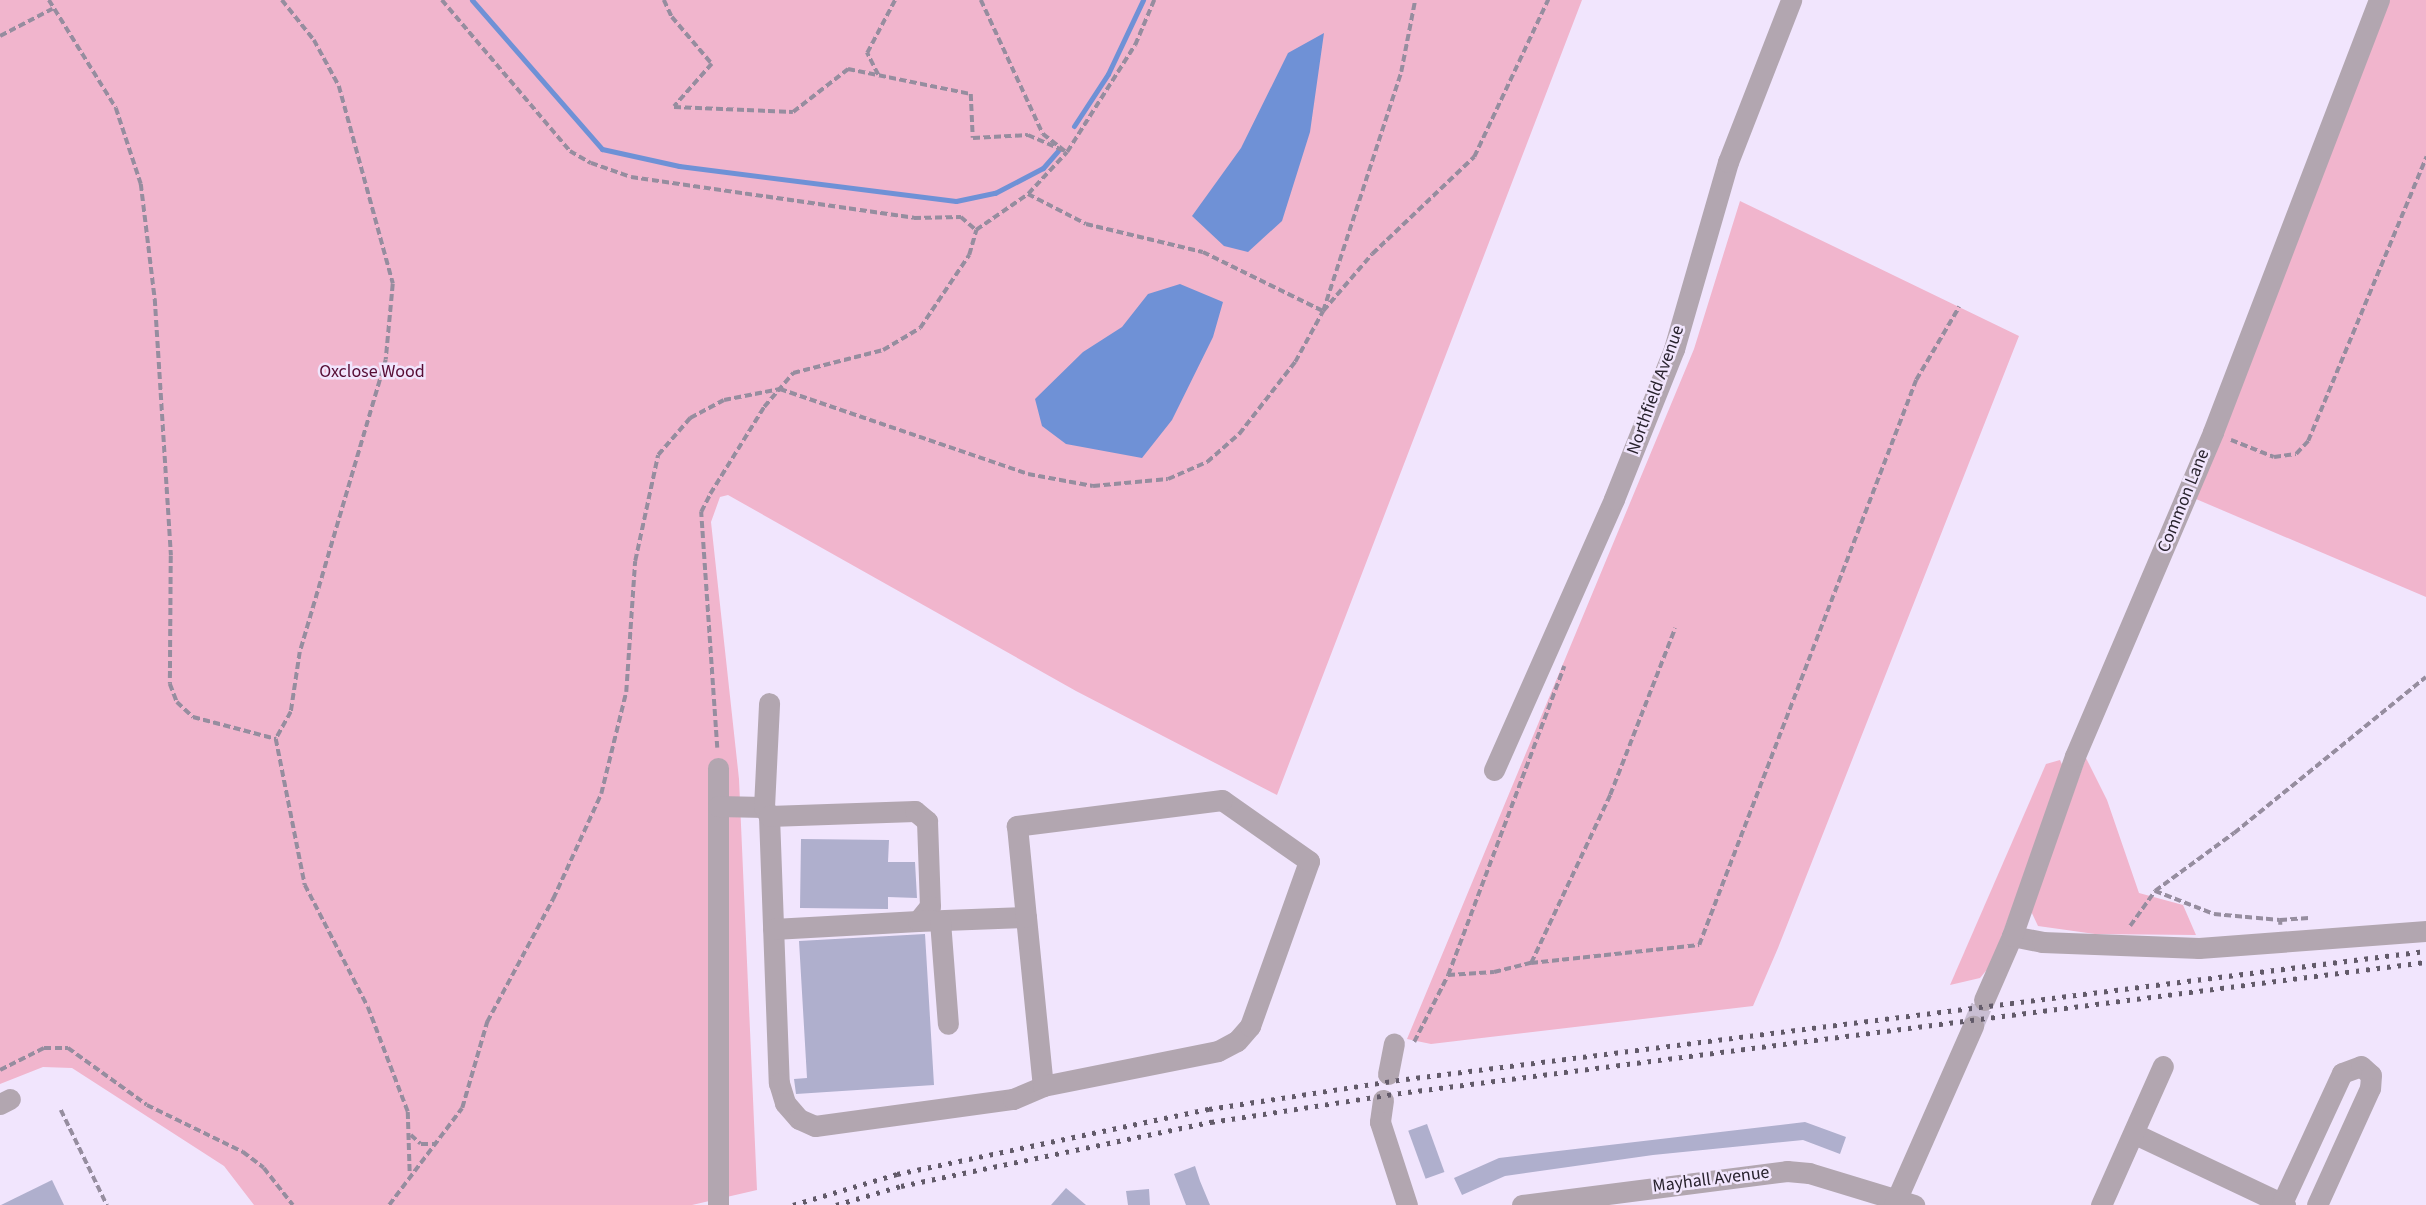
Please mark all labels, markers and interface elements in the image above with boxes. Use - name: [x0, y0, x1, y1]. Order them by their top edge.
- street label: Northfield Avenue: [1623, 323, 1689, 457]
- park label: Oxclose Wood: [319, 361, 425, 383]
- street label: Common Lane: [2153, 446, 2215, 556]
- street label: Mayhall Avenue: [1651, 1162, 1771, 1198]

